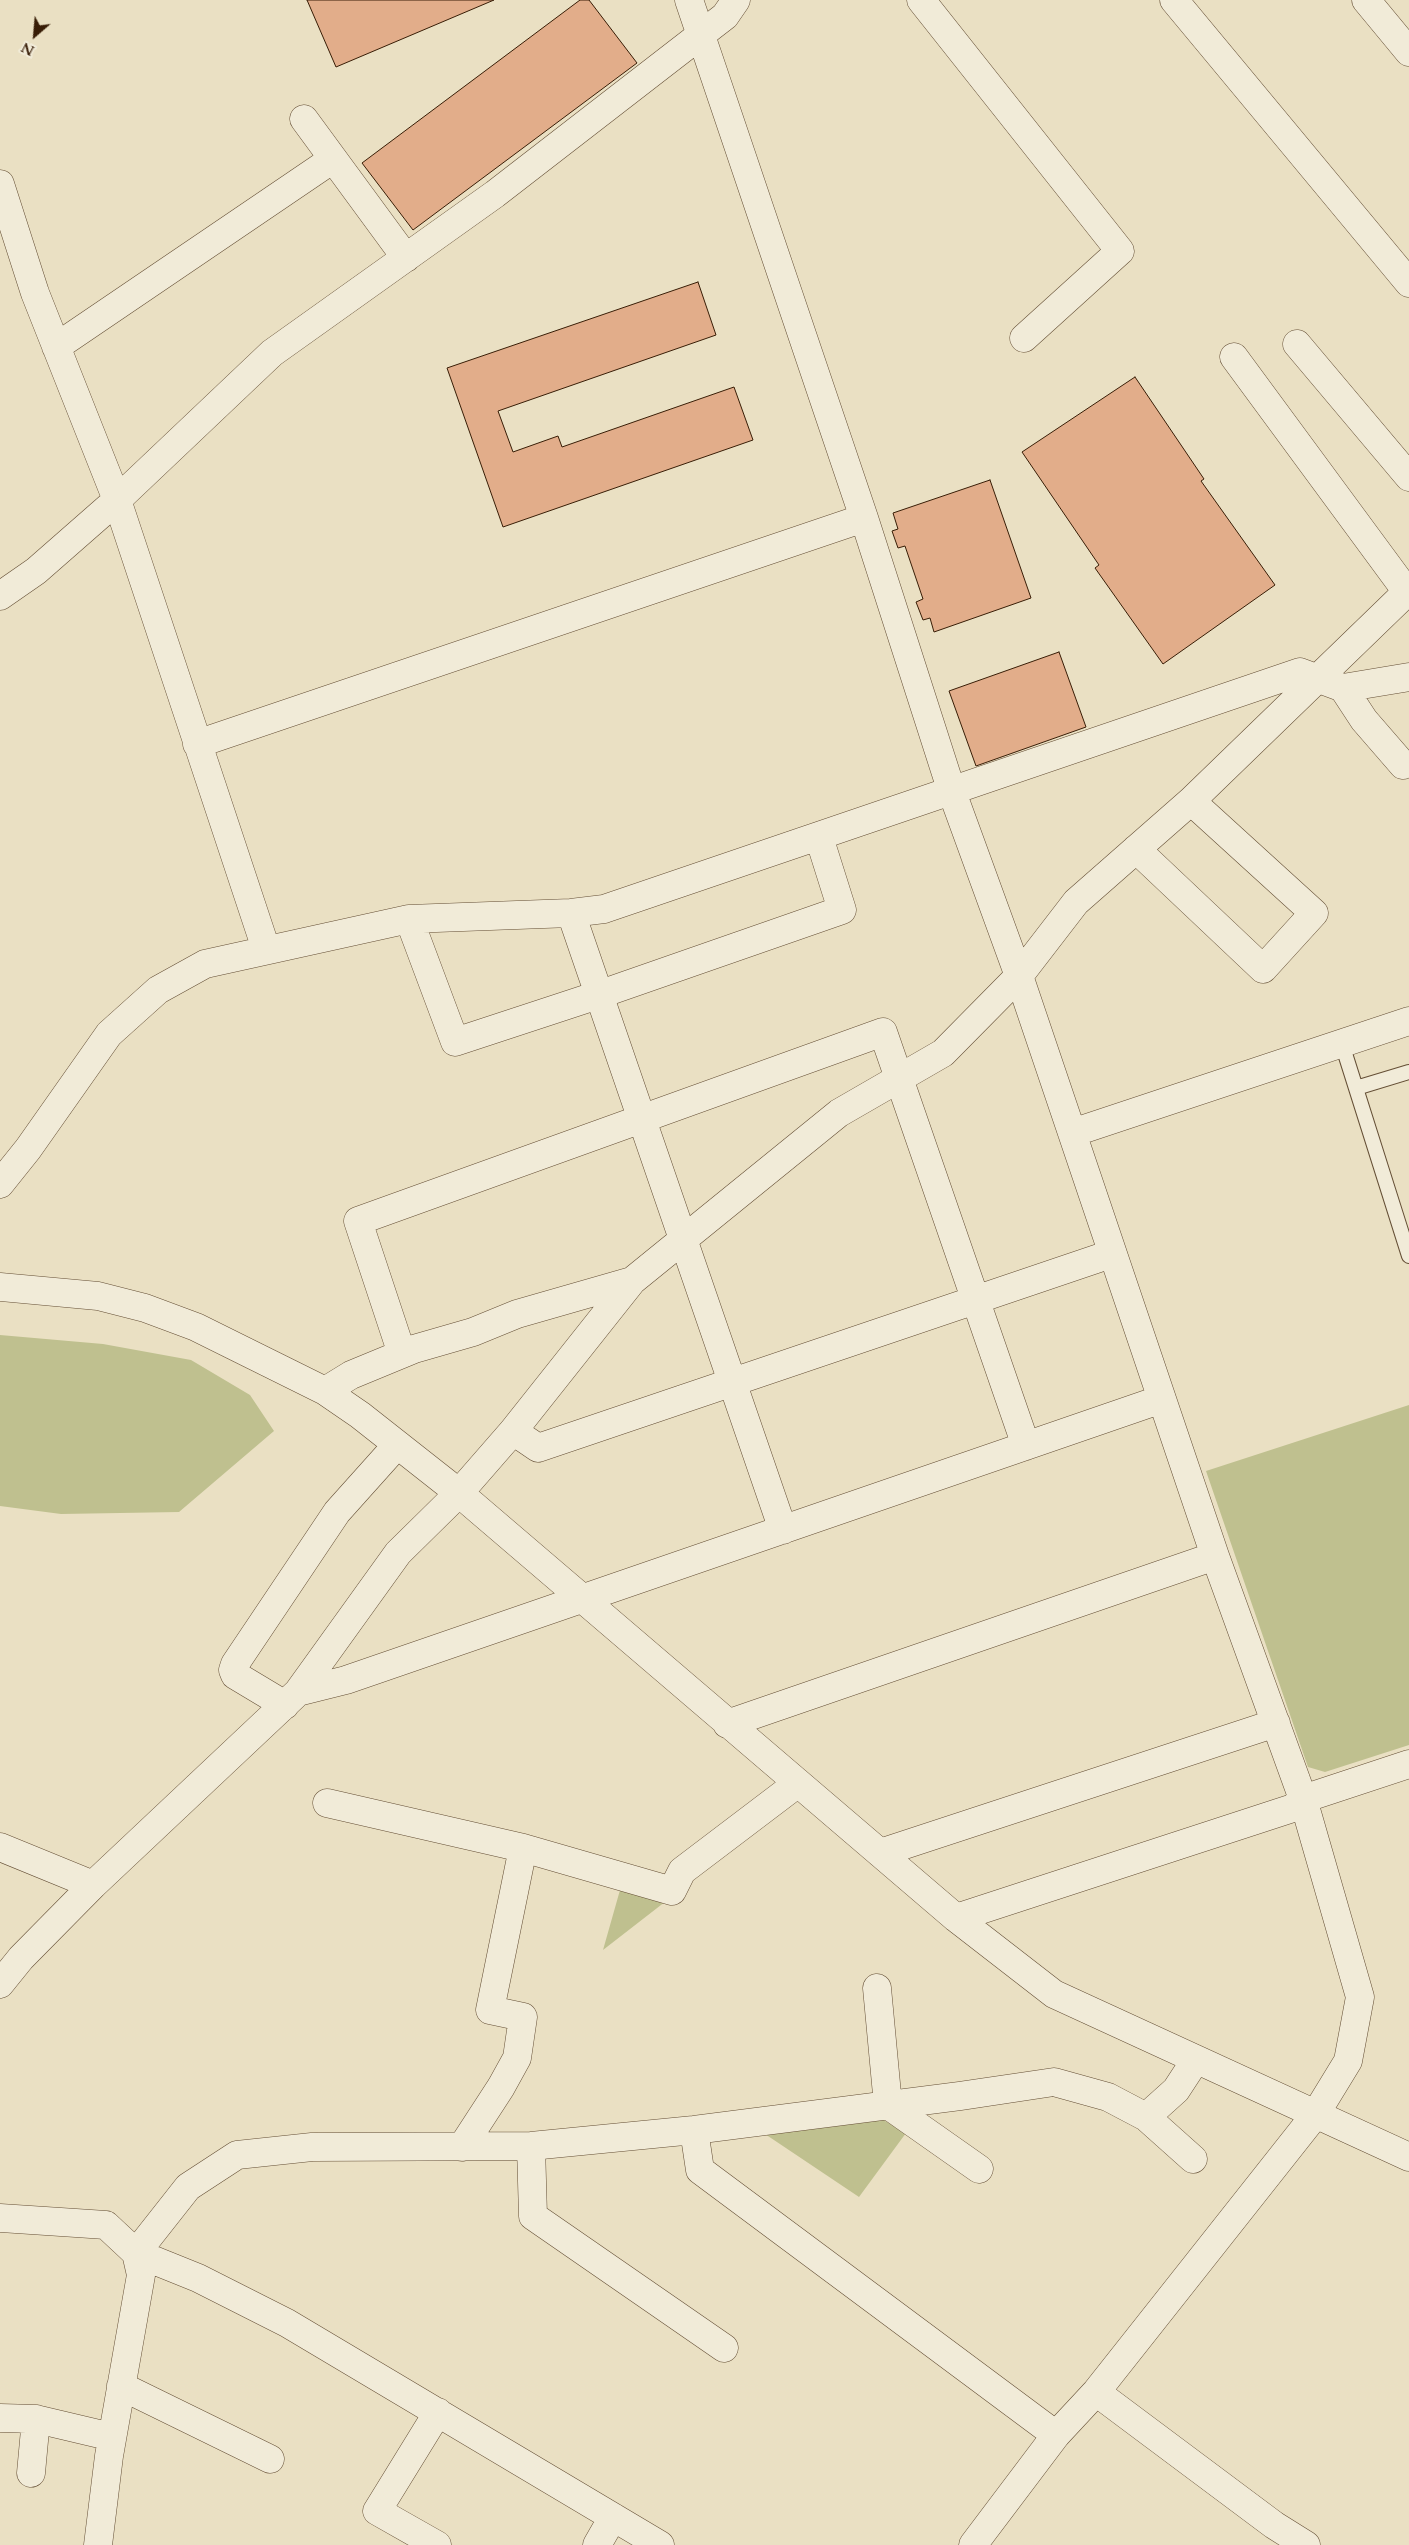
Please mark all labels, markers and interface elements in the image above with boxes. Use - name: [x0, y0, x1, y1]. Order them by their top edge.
- north arrow: [10, 10, 60, 60]
- text: N: [18, 38, 38, 60]

